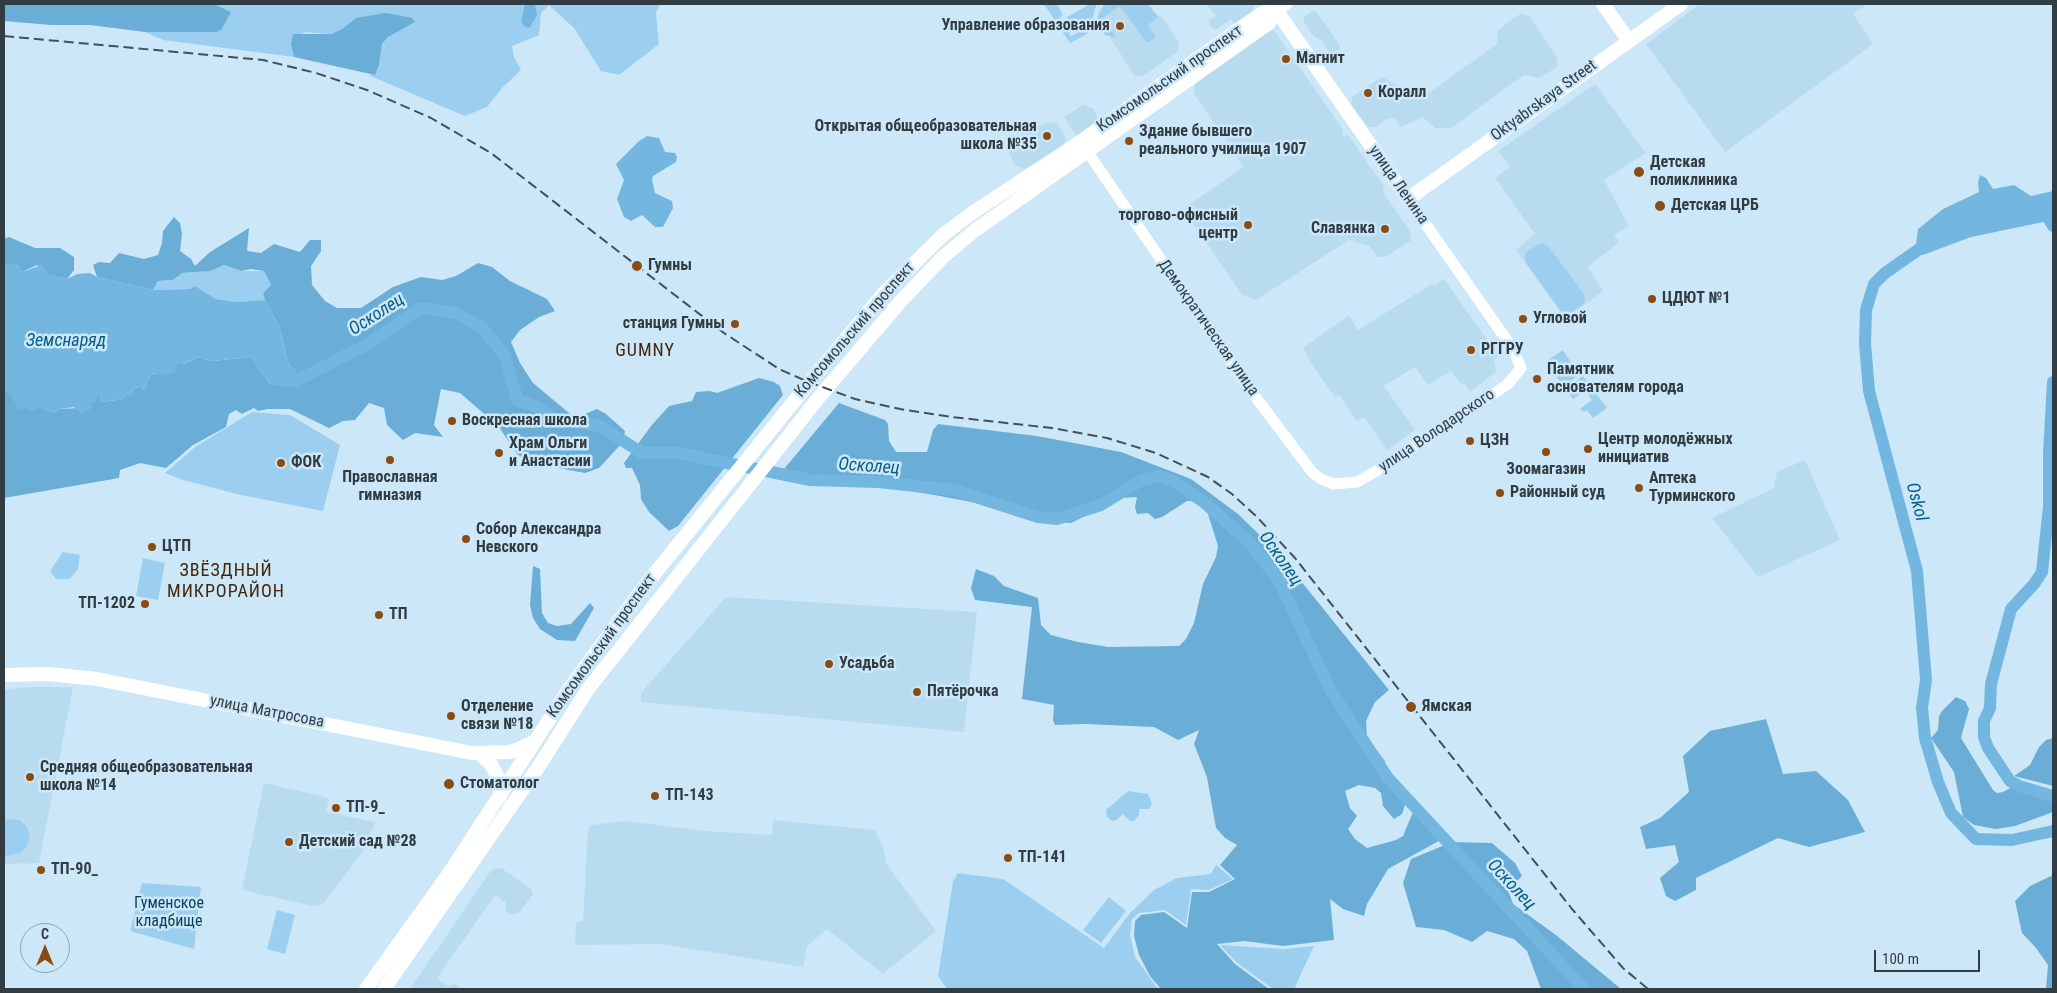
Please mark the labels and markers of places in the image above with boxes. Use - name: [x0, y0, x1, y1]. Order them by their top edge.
- place label: Управление образования: [942, 16, 1110, 36]
- marker: Управление образования: [1114, 20, 1126, 32]
- place label: Магнит: [1296, 49, 1345, 69]
- marker: Магнит: [1280, 53, 1292, 65]
- place label: Коралл: [1378, 83, 1426, 103]
- marker: Коралл: [1362, 87, 1374, 99]
- place label: Открытая общеобразовательная школа №35: [814, 117, 1037, 155]
- place label: Здание бывшего реального училища 1907: [1139, 122, 1307, 160]
- marker: Открытая общеобразовательная школа №35: [1041, 130, 1053, 142]
- marker: Здание бывшего реального училища 1907: [1123, 135, 1135, 147]
- place label: Детская поликлиника: [1650, 153, 1738, 191]
- marker: Детская поликлиника: [1632, 165, 1646, 179]
- place label: Детская ЦРБ: [1671, 196, 1759, 216]
- marker: Детская ЦРБ: [1653, 199, 1667, 213]
- place label: торгово-офисный центр: [1118, 206, 1238, 244]
- marker: торгово-офисный центр: [1242, 219, 1254, 231]
- place label: Славянка: [1311, 219, 1375, 239]
- marker: Славянка: [1379, 223, 1391, 235]
- place label: Гумны: [648, 256, 692, 276]
- marker: Гумны: [630, 259, 644, 273]
- place label: ЦДЮТ №1: [1662, 289, 1731, 309]
- marker: ЦДЮТ №1: [1646, 293, 1658, 305]
- place label: Угловой: [1533, 309, 1587, 329]
- marker: Угловой: [1517, 313, 1529, 325]
- place label: станция Гумны: [623, 314, 725, 334]
- marker: станция Гумны: [729, 318, 741, 330]
- place label: РГГРУ: [1481, 340, 1524, 360]
- marker: РГГРУ: [1465, 344, 1477, 356]
- place label: Памятник основателям города: [1547, 360, 1684, 398]
- marker: Памятник основателям города: [1531, 373, 1543, 385]
- place label: Воскресная школа: [462, 411, 587, 431]
- marker: Воскресная школа: [446, 415, 458, 427]
- place label: Центр молодёжных инициатив: [1598, 430, 1733, 468]
- place label: ЦЗН: [1480, 431, 1509, 451]
- place label: Храм Ольги и Анастасии: [509, 434, 591, 472]
- marker: ЦЗН: [1464, 435, 1476, 447]
- marker: Центр молодёжных инициатив: [1582, 443, 1594, 455]
- marker: Зоомагазин: [1540, 446, 1552, 458]
- marker: Храм Ольги и Анастасии: [493, 447, 505, 459]
- place label: ФОК: [291, 453, 321, 473]
- marker: Православная гимназия: [384, 454, 396, 466]
- marker: ФОК: [275, 457, 287, 469]
- place label: Зоомагазин: [1506, 460, 1586, 480]
- place label: Православная гимназия: [342, 468, 438, 506]
- place label: Аптека Турминского: [1649, 469, 1735, 507]
- marker: Аптека Турминского: [1633, 482, 1645, 494]
- place label: Районный суд: [1510, 483, 1605, 503]
- marker: Районный суд: [1494, 487, 1506, 499]
- place label: Собор Александра Невского: [476, 520, 601, 558]
- marker: Собор Александра Невского: [460, 533, 472, 545]
- place label: ЦТП: [162, 537, 191, 557]
- marker: ЦТП: [146, 541, 158, 553]
- place label: ТП-1202: [78, 594, 135, 614]
- marker: ТП-1202: [139, 598, 151, 610]
- place label: ТП: [389, 605, 408, 625]
- marker: ТП: [373, 609, 385, 621]
- place label: Усадьба: [839, 654, 895, 674]
- marker: Усадьба: [823, 658, 835, 670]
- place label: Пятёрочка: [927, 682, 998, 702]
- marker: Пятёрочка: [911, 686, 923, 698]
- place label: Отделение связи №18: [461, 697, 533, 735]
- place label: Ямская: [1422, 697, 1472, 717]
- marker: Ямская: [1404, 700, 1418, 714]
- marker: Отделение связи №18: [445, 710, 457, 722]
- place label: Средняя общеобразовательная школа №14: [40, 758, 253, 796]
- marker: Средняя общеобразовательная школа №14: [24, 771, 36, 783]
- place label: Стоматолог: [460, 774, 539, 794]
- marker: Стоматолог: [442, 777, 456, 791]
- place label: ТП-143: [665, 786, 714, 806]
- marker: ТП-143: [649, 790, 661, 802]
- place label: ТП-9_: [346, 798, 385, 818]
- marker: ТП-9_: [330, 802, 342, 814]
- place label: Детский сад №28: [299, 832, 417, 852]
- marker: Детский сад №28: [283, 836, 295, 848]
- place label: ТП-141: [1018, 848, 1067, 868]
- marker: ТП-141: [1002, 852, 1014, 864]
- place label: ТП-90_: [51, 860, 98, 880]
- marker: ТП-90_: [35, 864, 47, 876]

